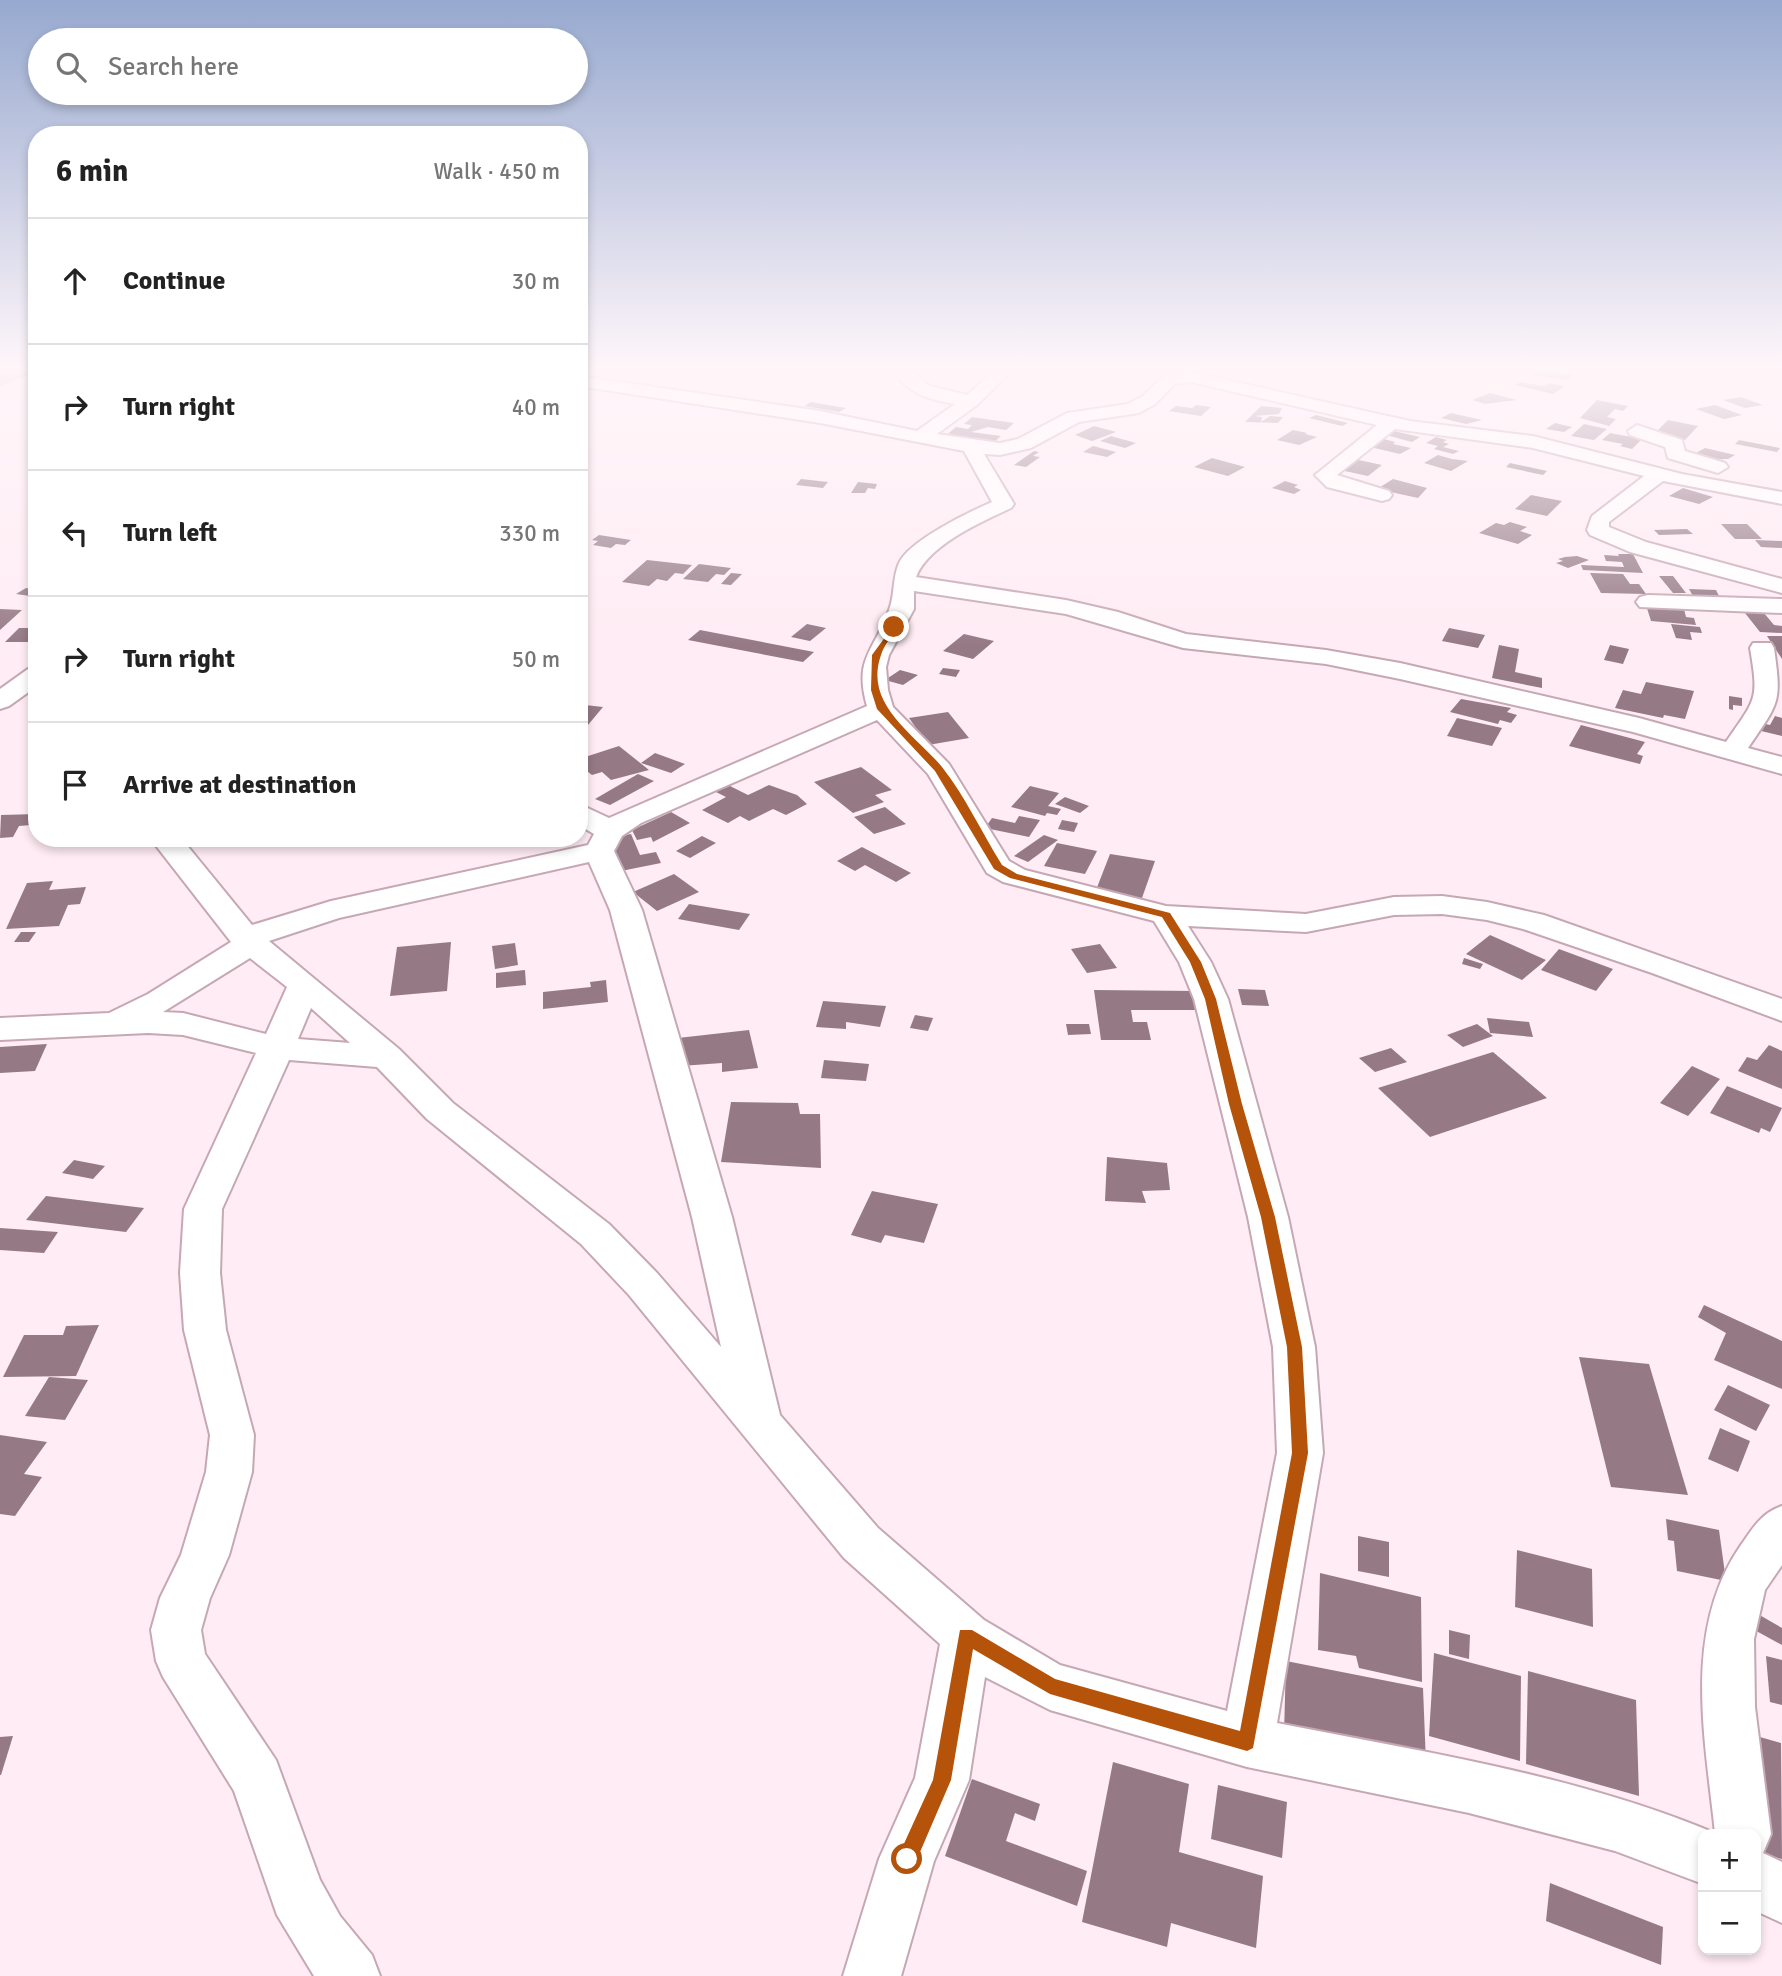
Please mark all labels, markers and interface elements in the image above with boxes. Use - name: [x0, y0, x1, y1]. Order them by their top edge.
- search box: [28, 28, 588, 105]
- icon: search: [52, 48, 90, 86]
- text: Search here: [108, 51, 239, 83]
- text: 6 min: [56, 153, 128, 190]
- text: Walk · 450 m: [434, 157, 560, 186]
- icon: ahead: [56, 262, 94, 300]
- text: Continue: [123, 265, 225, 297]
- text: 30 m: [512, 267, 560, 296]
- icon: right: [56, 388, 94, 426]
- text: Turn right: [123, 391, 235, 423]
- text: 40 m: [512, 393, 560, 422]
- icon: left: [56, 514, 94, 552]
- text: Turn left: [123, 517, 217, 549]
- text: 330 m: [499, 519, 560, 548]
- route end: [878, 611, 909, 642]
- icon: right: [56, 640, 94, 678]
- text: Turn right: [123, 643, 235, 675]
- text: 50 m: [512, 645, 560, 674]
- icon: arrive: [56, 766, 94, 804]
- text: Arrive at destination: [123, 769, 356, 801]
- map controls: [1698, 1829, 1761, 1955]
- button: +: [1698, 1829, 1761, 1892]
- route start: [891, 1843, 922, 1874]
- button: −: [1698, 1892, 1761, 1955]

